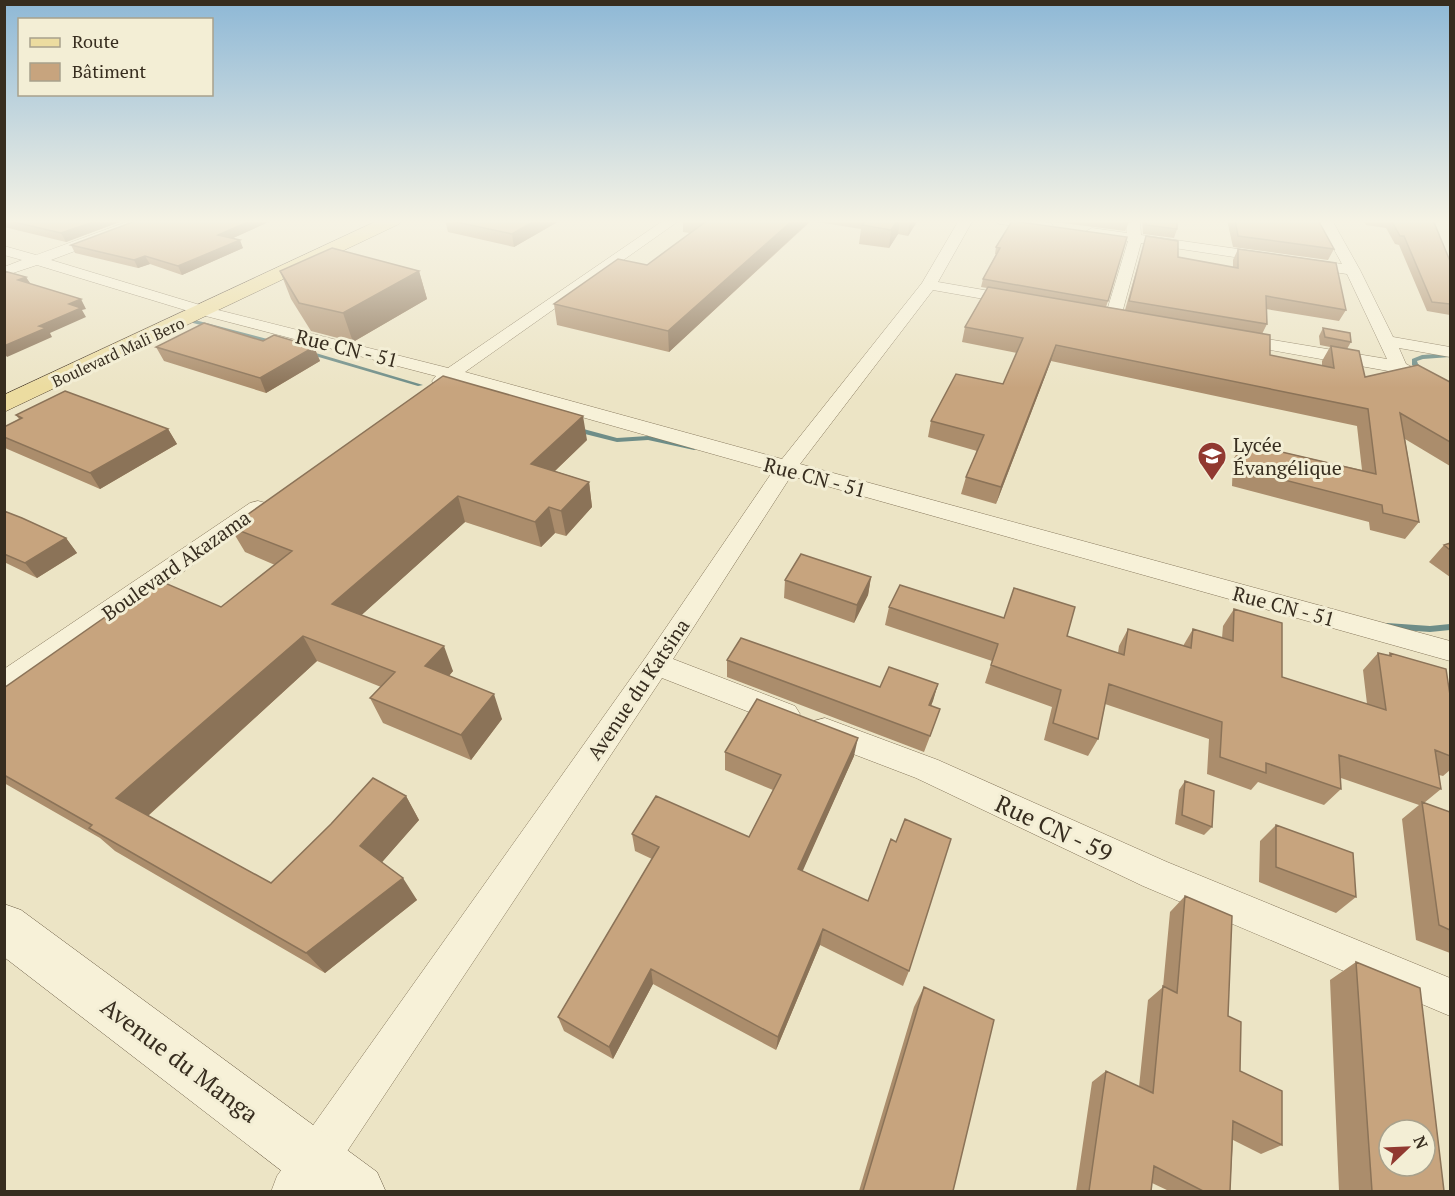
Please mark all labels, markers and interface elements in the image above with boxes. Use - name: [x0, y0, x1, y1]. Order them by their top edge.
- legend: [18, 18, 213, 96]
- text: Route: [72, 29, 119, 53]
- text: Bâtiment: [72, 59, 147, 83]
- street label: Boulevard Mali Bero: [48, 312, 188, 392]
- street label: Rue CN - 51: [293, 322, 401, 374]
- place label: Lycée Évangélique: [1233, 431, 1342, 481]
- school or university icon: Lycée Évangélique: [1196, 440, 1228, 482]
- street label: Rue CN - 51: [761, 450, 869, 504]
- street label: Boulevard Akazama: [96, 504, 256, 626]
- street label: Rue CN - 51: [1230, 579, 1338, 633]
- street label: Avenue du Katsina: [581, 613, 695, 765]
- street label: Rue CN - 59: [990, 787, 1118, 869]
- street label: Avenue du Manga: [95, 990, 265, 1130]
- north arrow: [1377, 1118, 1437, 1178]
- text: N: [1408, 1132, 1433, 1152]

